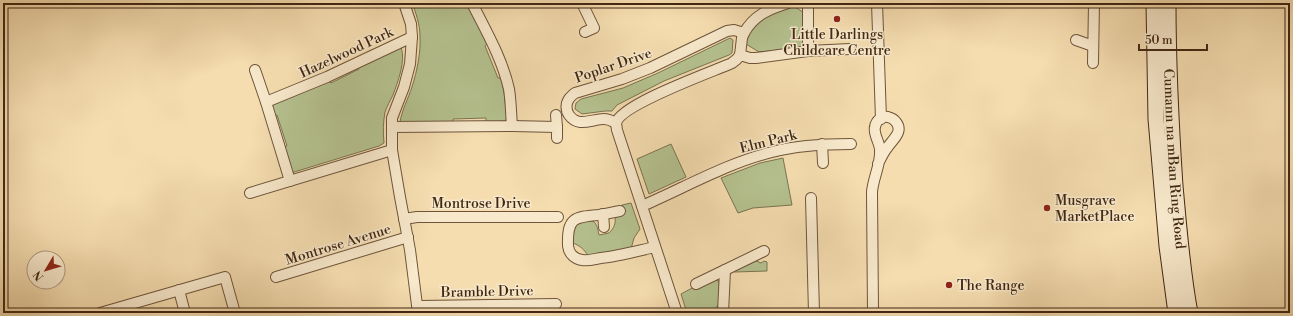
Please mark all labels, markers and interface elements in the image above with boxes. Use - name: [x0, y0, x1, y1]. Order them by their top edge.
- marker: Little Darlings Childcare Centre: [832, 14, 842, 24]
- street label: Hazelwood Park: [297, 23, 397, 82]
- place label: Little Darlings Childcare Centre: [783, 26, 891, 60]
- scale bar: [1139, 26, 1207, 52]
- text: 50 m: [1145, 33, 1173, 48]
- street label: Poplar Drive: [572, 44, 654, 88]
- street label: Cumann na mBan Ring Road: [1159, 68, 1189, 250]
- street label: Elm Park: [738, 126, 799, 158]
- place label: Musgrave MarketPlace: [1055, 192, 1135, 226]
- street label: Montrose Drive: [431, 195, 531, 213]
- marker: Musgrave MarketPlace: [1042, 203, 1052, 213]
- street label: Montrose Avenue: [283, 220, 393, 270]
- north arrow: [26, 250, 66, 290]
- text: N: [31, 268, 47, 283]
- place label: The Range: [957, 277, 1024, 295]
- marker: The Range: [944, 280, 954, 290]
- street label: Bramble Drive: [439, 282, 534, 302]

